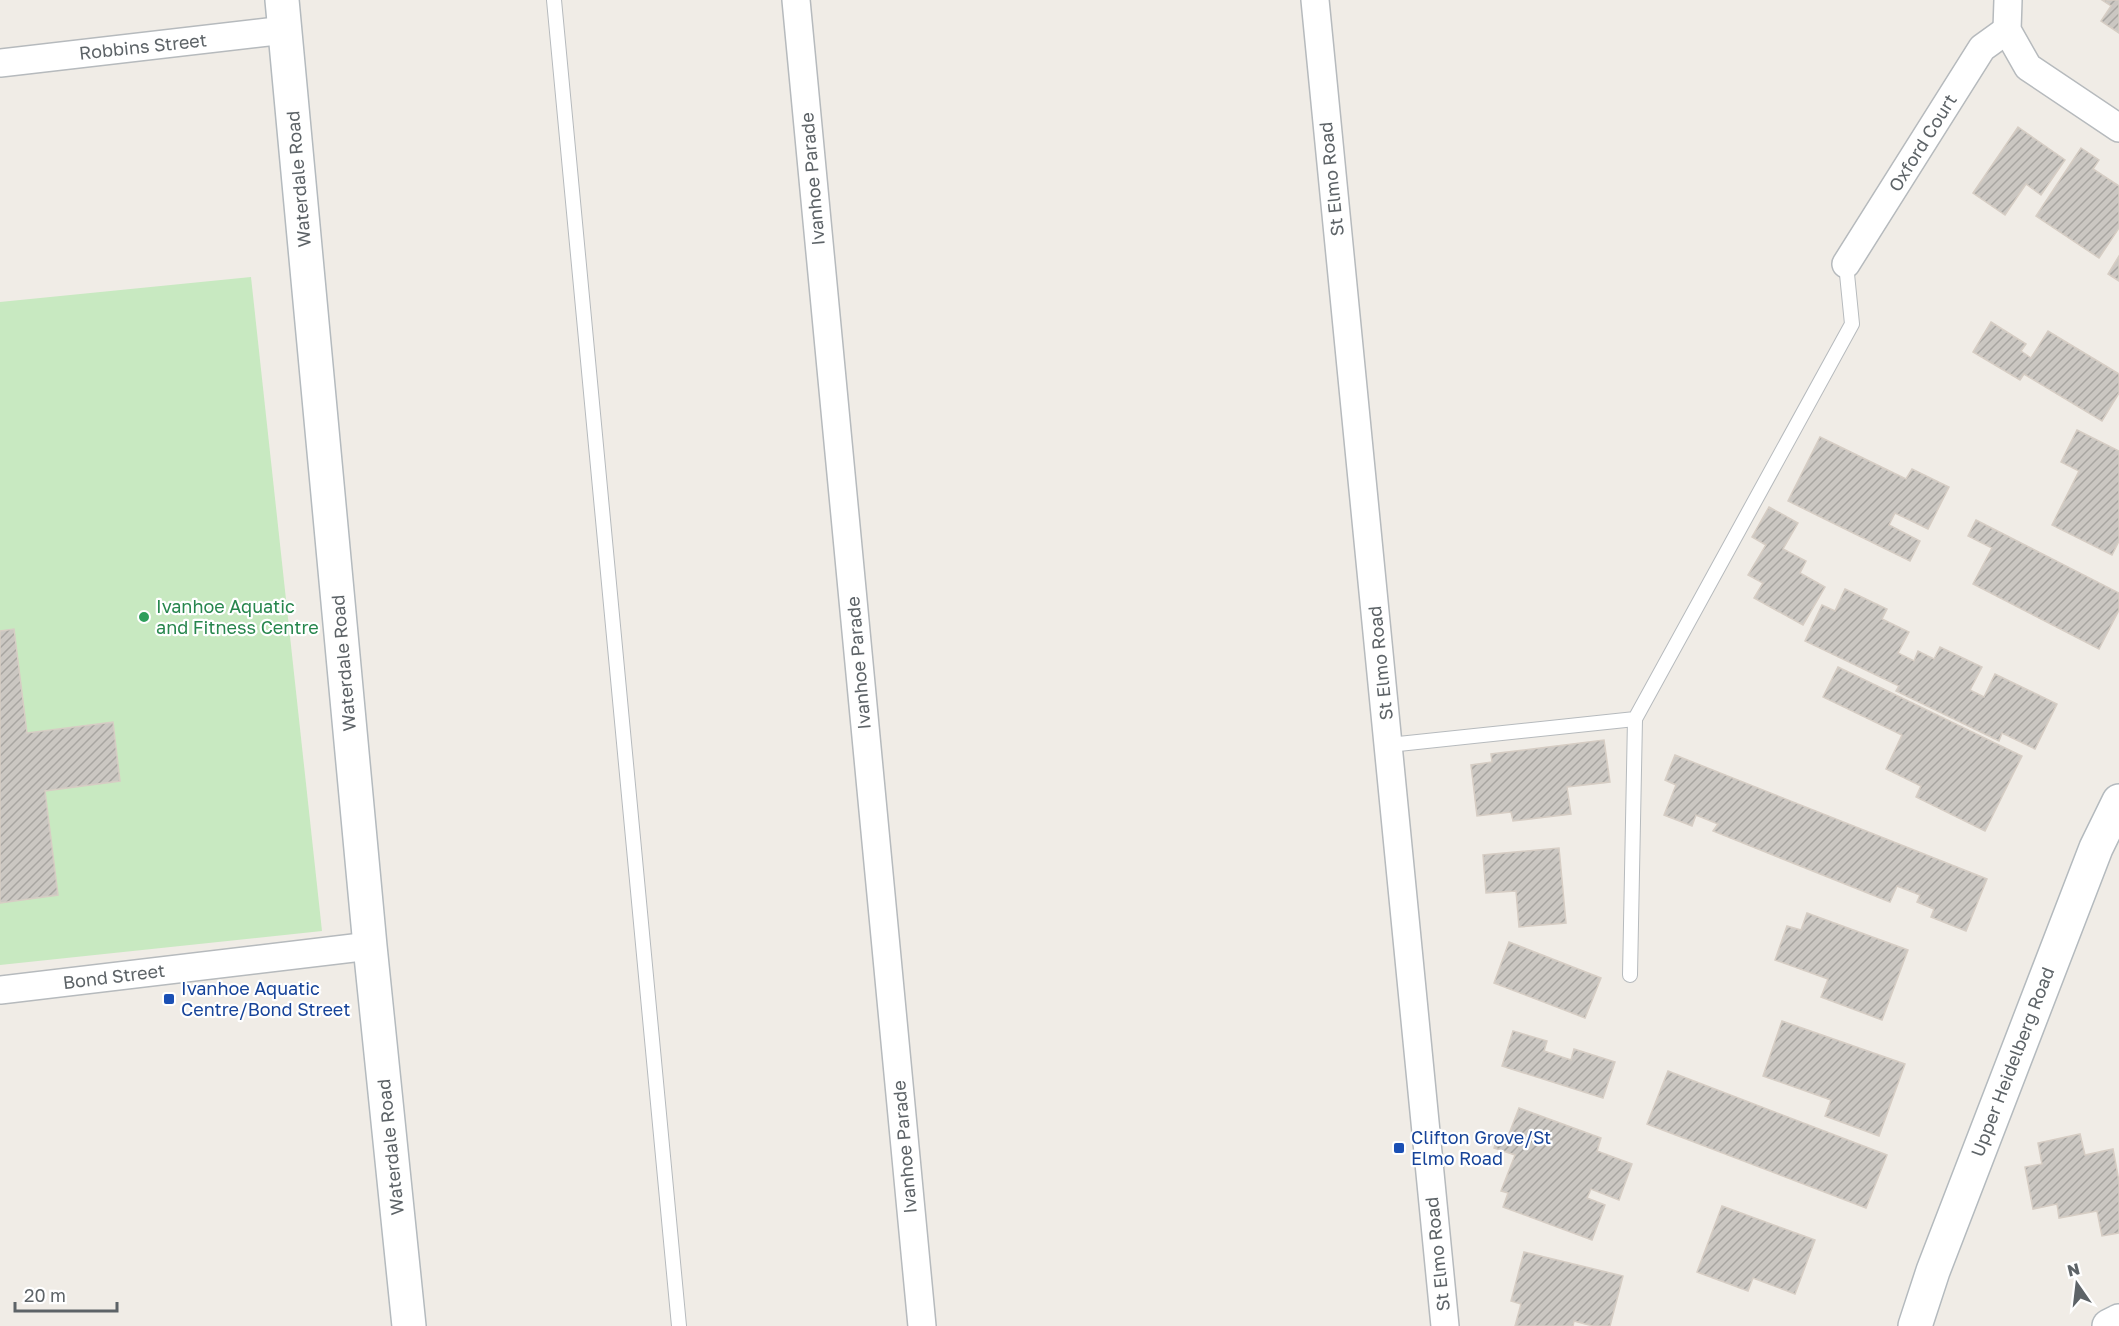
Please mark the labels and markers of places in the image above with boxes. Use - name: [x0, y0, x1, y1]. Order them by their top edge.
- place label: Ivanhoe Aquatic and Fitness Centre: [156, 595, 319, 638]
- marker: Ivanhoe Aquatic and Fitness Centre: [137, 610, 151, 624]
- place label: Ivanhoe Aquatic Centre/Bond Street: [181, 977, 350, 1020]
- marker: Ivanhoe Aquatic Centre/Bond Street: [162, 992, 176, 1006]
- place label: Clifton Grove/St Elmo Road: [1411, 1126, 1551, 1169]
- marker: Clifton Grove/St Elmo Road: [1392, 1141, 1406, 1155]

